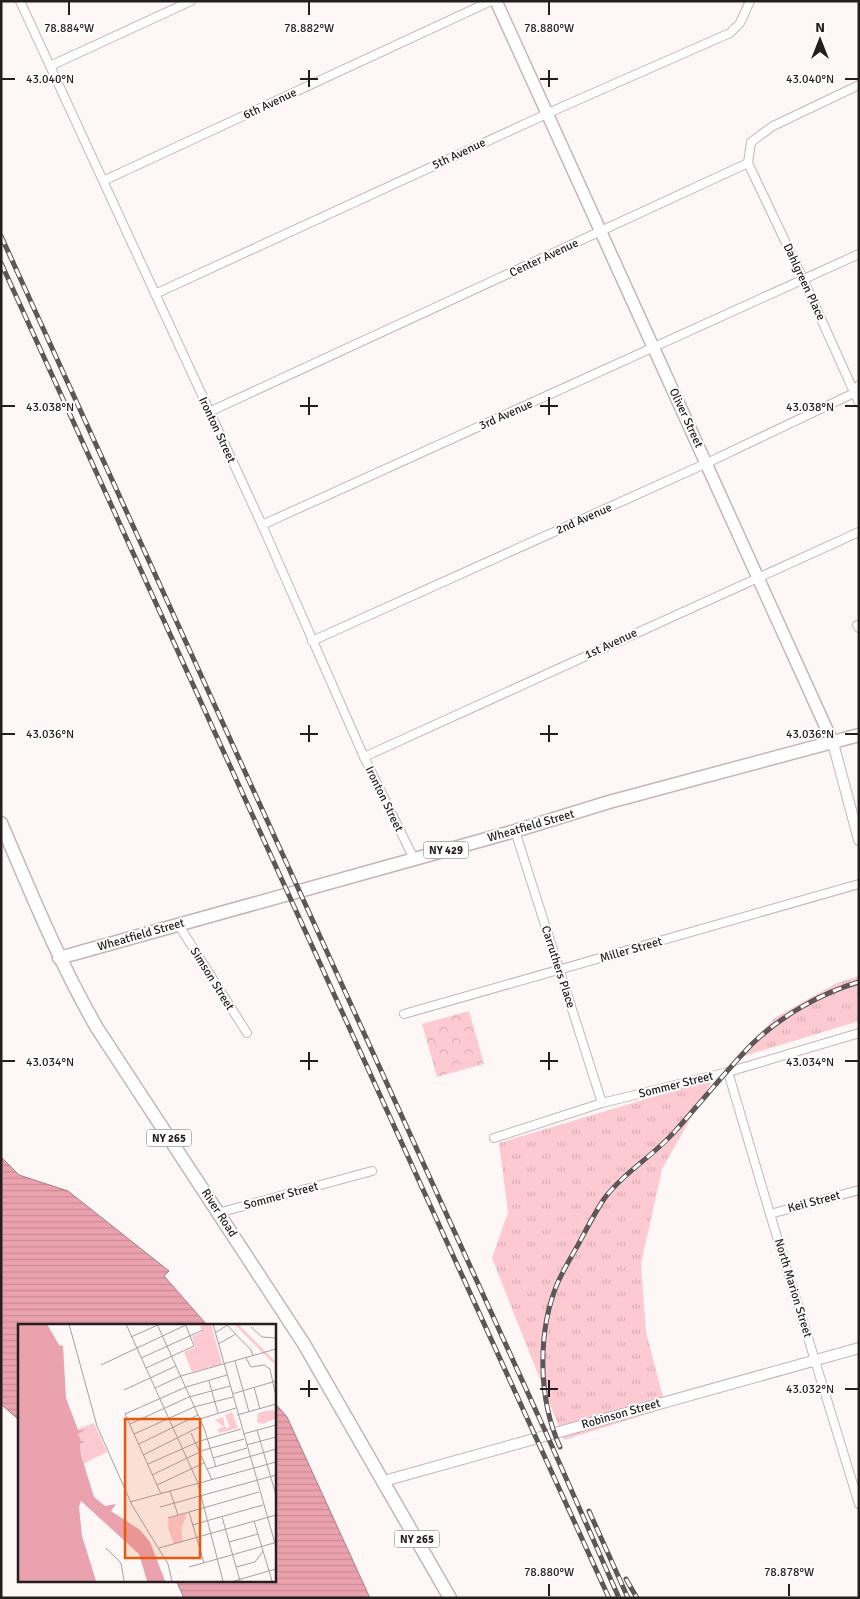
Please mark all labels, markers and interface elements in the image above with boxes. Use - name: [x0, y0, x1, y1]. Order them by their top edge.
- north arrow: [795, 15, 845, 65]
- text: N: [815, 19, 825, 36]
- text: 78.884°W: [44, 21, 94, 36]
- text: 78.882°W: [284, 21, 334, 36]
- text: 78.880°W: [524, 21, 574, 36]
- text: 43.040°N: [26, 72, 74, 87]
- text: 43.040°N: [786, 72, 834, 87]
- street label: 6th Avenue: [241, 85, 299, 123]
- street label: 5th Avenue: [430, 135, 488, 173]
- street label: Center Avenue: [507, 235, 581, 281]
- street label: Dahlgreen Place: [780, 241, 828, 323]
- street label: Oliver Street: [666, 386, 706, 450]
- street label: Ironton Street: [195, 395, 239, 465]
- street label: 3rd Avenue: [477, 396, 535, 434]
- text: 43.038°N: [26, 400, 74, 415]
- text: 43.038°N: [786, 400, 834, 415]
- street label: 2nd Avenue: [554, 500, 614, 538]
- street label: 1st Avenue: [582, 625, 640, 663]
- text: 43.036°N: [26, 727, 74, 742]
- text: 43.036°N: [786, 727, 834, 742]
- street label: Ironton Street: [362, 764, 406, 834]
- street label: Wheatfield Street: [486, 806, 576, 846]
- road number: NY 429: [424, 842, 468, 858]
- street label: Wheatfield Street: [96, 915, 186, 955]
- street label: Carruthers Place: [538, 924, 578, 1010]
- street label: Miller Street: [598, 934, 664, 966]
- street label: Simson Street: [187, 945, 237, 1013]
- text: 43.034°N: [26, 1055, 74, 1070]
- text: 43.034°N: [786, 1055, 834, 1070]
- street label: Sommer Street: [637, 1068, 715, 1102]
- road number: NY 265: [146, 1130, 192, 1146]
- street label: Sommer Street: [242, 1179, 320, 1213]
- street label: River Road: [198, 1186, 240, 1240]
- street label: Keil Street: [786, 1188, 842, 1216]
- street label: North Marion Street: [771, 1237, 815, 1339]
- inset map: [18, 1324, 275, 1582]
- text: 43.032°N: [786, 1382, 834, 1397]
- street label: Robinson Street: [580, 1396, 662, 1432]
- road number: NY 265: [394, 1530, 440, 1548]
- text: 78.880°W: [524, 1565, 574, 1580]
- text: 78.878°W: [764, 1565, 814, 1580]

